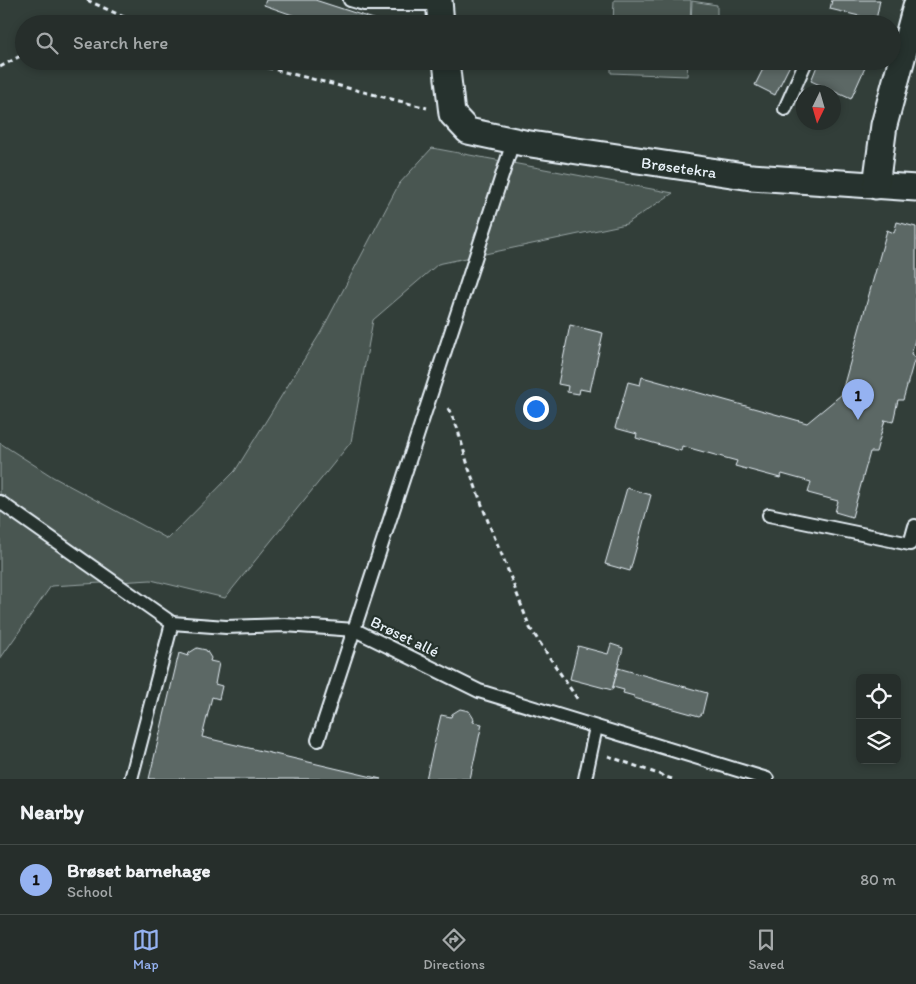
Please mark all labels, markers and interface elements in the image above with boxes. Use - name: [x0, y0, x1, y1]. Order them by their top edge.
- search box: [15, 15, 901, 70]
- icon: search: [33, 29, 61, 57]
- text: Search here: [73, 31, 168, 54]
- north arrow: [796, 85, 841, 130]
- street label: Brøsetekra: [640, 153, 718, 182]
- pin: 1: [842, 379, 874, 420]
- your location: [523, 396, 549, 422]
- street label: Brøset allé: [367, 612, 442, 661]
- map controls: [856, 674, 901, 764]
- button: locate: [856, 674, 901, 719]
- button: layers: [856, 719, 901, 764]
- text: Nearby: [20, 799, 84, 824]
- text: Brøset barnehage: [67, 859, 211, 882]
- text: 1: [32, 870, 40, 889]
- text: 80 m: [860, 870, 896, 889]
- text: School: [67, 882, 113, 901]
- tab: Map: [132, 926, 160, 973]
- tab: Directions: [423, 926, 485, 973]
- tab: Saved: [748, 926, 784, 973]

